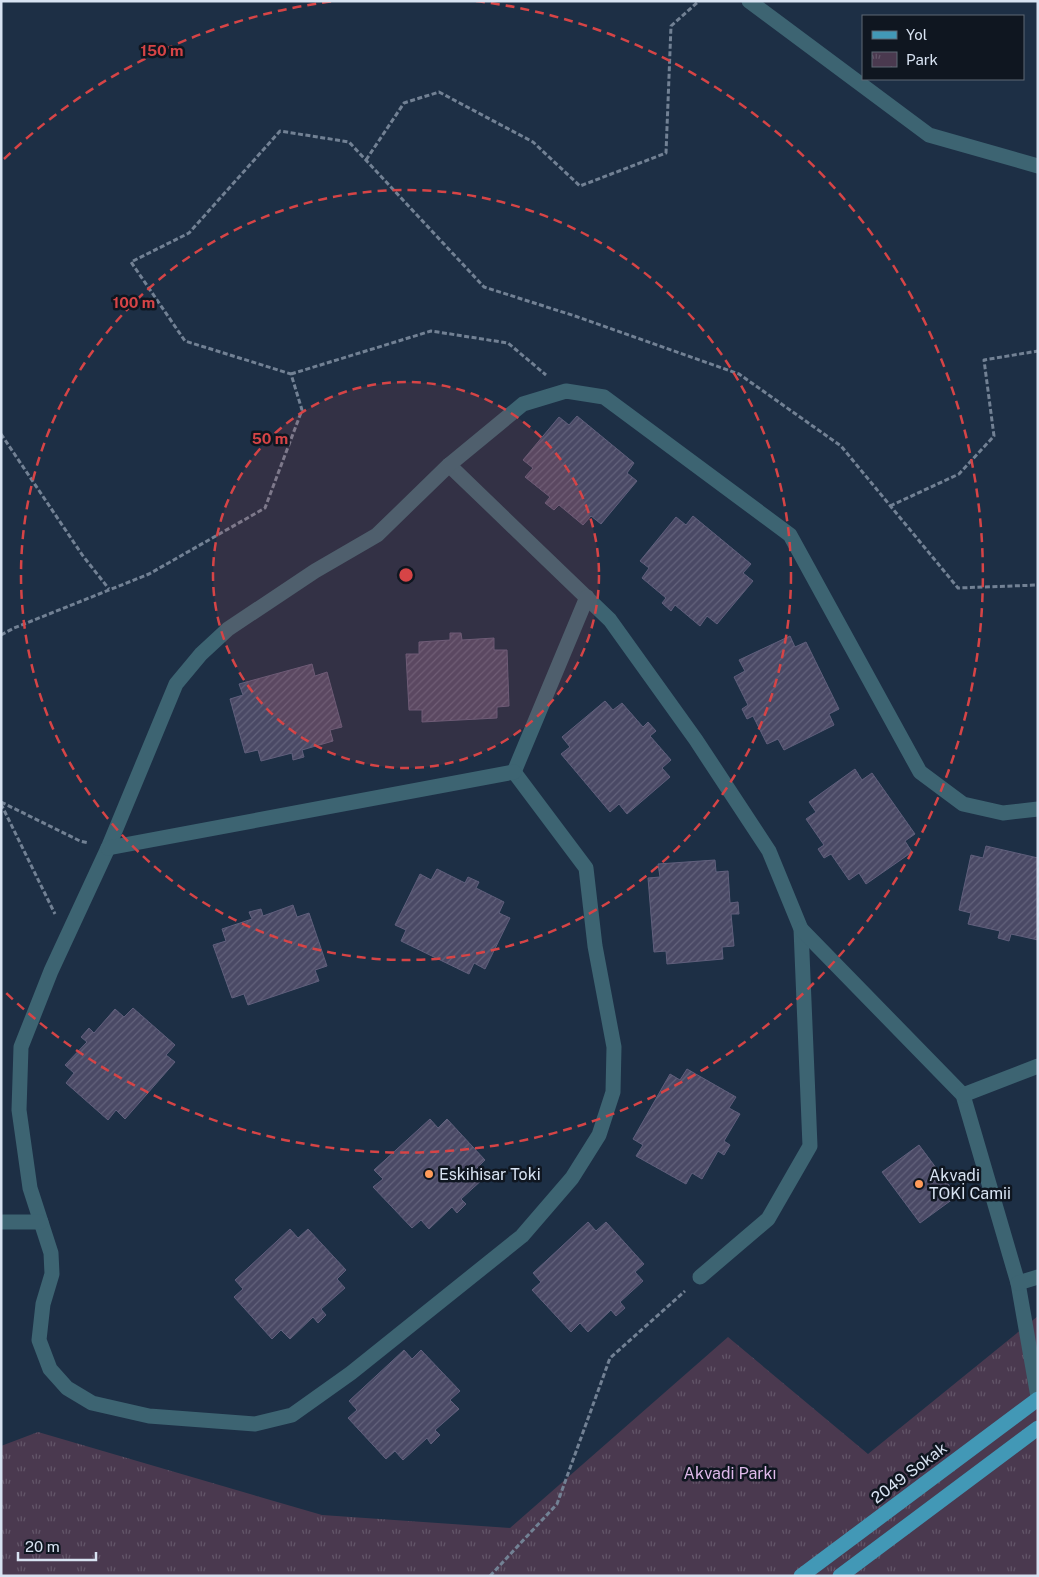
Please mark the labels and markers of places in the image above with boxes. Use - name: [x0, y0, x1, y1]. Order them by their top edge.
- centre of rings: [397, 566, 415, 584]
- place label: Eskihisar Toki: [439, 1165, 541, 1184]
- place label: Akvadi TOKİ Camii: [929, 1166, 1011, 1203]
- marker: Eskihisar Toki: [423, 1168, 435, 1180]
- marker: Akvadi TOKİ Camii: [913, 1178, 925, 1190]

